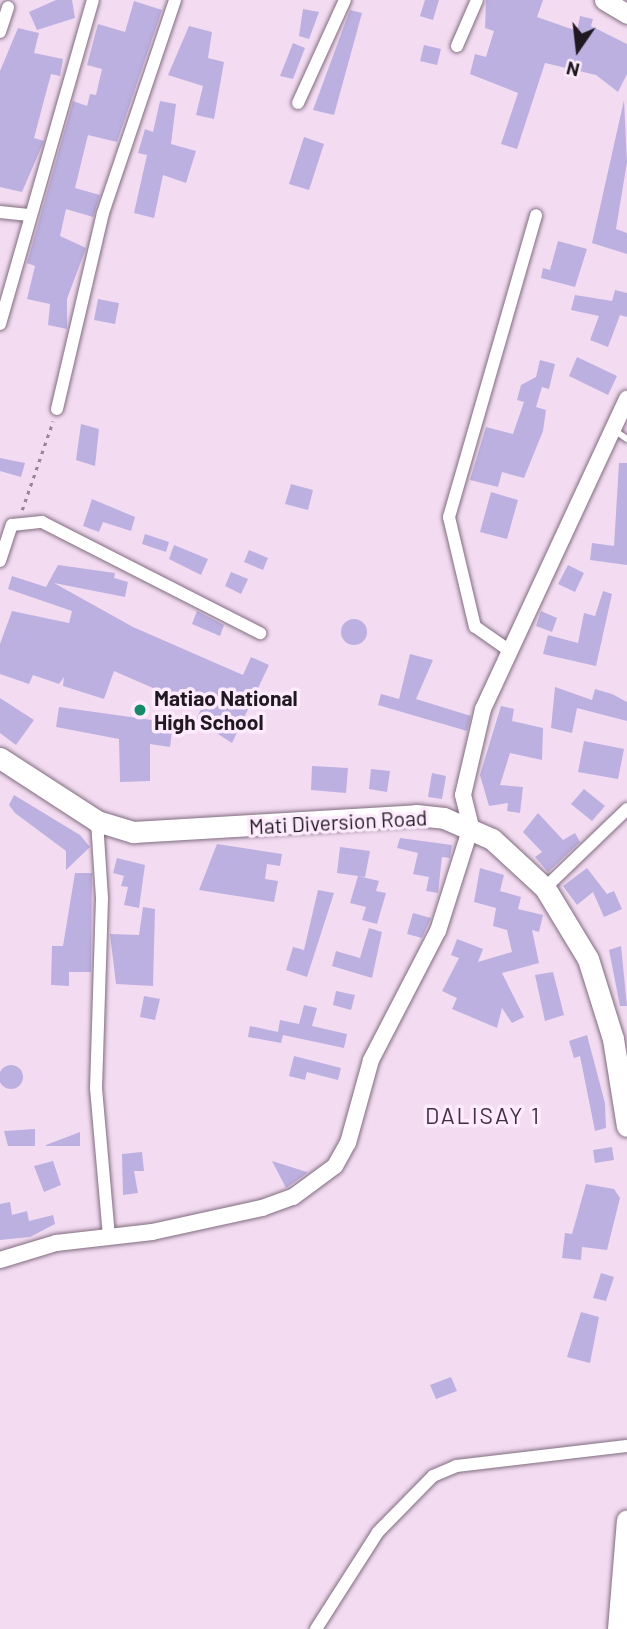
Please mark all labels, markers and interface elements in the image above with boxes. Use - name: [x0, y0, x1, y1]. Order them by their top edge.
- north arrow: [543, 14, 613, 84]
- text: N: [564, 57, 582, 83]
- place label: Matiao National High School: [154, 685, 298, 735]
- marker: Matiao National High School: [132, 702, 148, 718]
- street label: Mati Diversion Road: [248, 805, 428, 839]
- district label: DALISAY 1: [426, 1101, 540, 1129]

